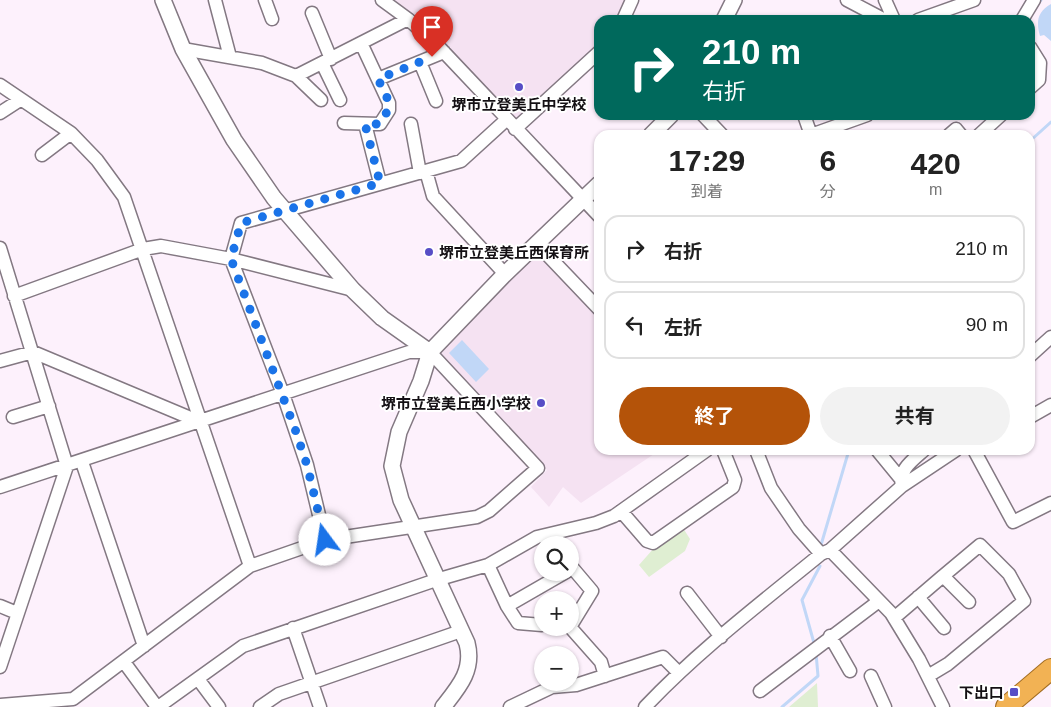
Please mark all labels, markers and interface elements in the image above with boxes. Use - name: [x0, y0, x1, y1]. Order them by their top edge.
- pin: [411, 6, 453, 57]
- icon: arrive: [418, 13, 446, 41]
- text: 210 m: [702, 32, 801, 71]
- icon: right: [619, 35, 684, 100]
- text: 右折: [702, 79, 746, 104]
- marker: 堺市立登美丘中学校: [513, 81, 525, 93]
- place label: 堺市立登美丘中学校: [451, 96, 587, 113]
- text: 17:29: [668, 144, 745, 177]
- text: 6: [819, 144, 836, 177]
- text: 420: [911, 147, 961, 180]
- text: m: [929, 181, 942, 198]
- text: 到着: [691, 183, 723, 200]
- text: 分: [820, 183, 836, 200]
- icon: right: [621, 235, 649, 263]
- text: 210 m: [955, 238, 1008, 259]
- text: 右折: [664, 241, 702, 262]
- place label: 堺市立登美丘西保育所: [439, 244, 589, 261]
- marker: 堺市立登美丘西保育所: [423, 246, 435, 258]
- icon: left: [621, 311, 649, 339]
- text: 90 m: [966, 314, 1008, 335]
- text: 左折: [664, 317, 702, 338]
- button: 終了: [619, 387, 810, 445]
- button: 共有: [820, 387, 1010, 445]
- place label: 堺市立登美丘西小学校: [381, 395, 531, 412]
- marker: 堺市立登美丘西小学校: [535, 397, 547, 409]
- position arrow: [298, 513, 350, 565]
- map controls: [534, 536, 579, 691]
- button: search: [534, 536, 579, 581]
- button: +: [534, 591, 579, 636]
- button: −: [534, 646, 579, 691]
- place label: 下出口: [959, 684, 1004, 701]
- marker: 下出口: [1008, 686, 1020, 698]

